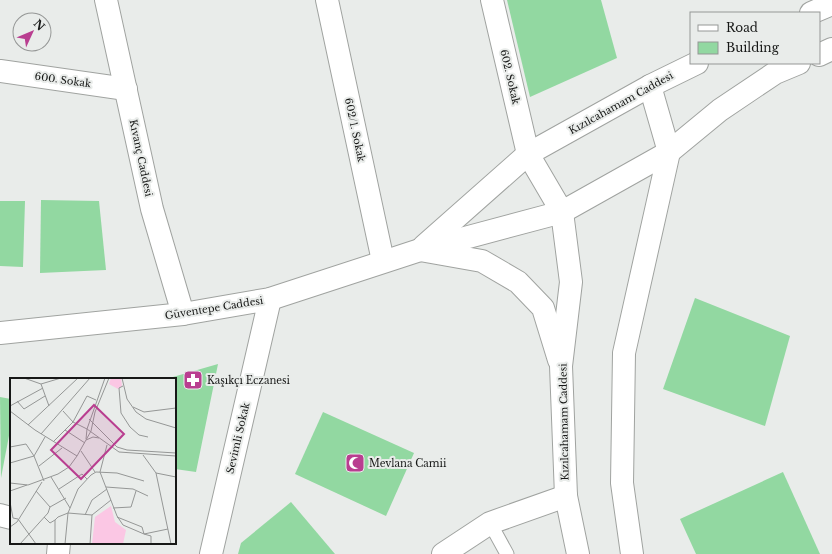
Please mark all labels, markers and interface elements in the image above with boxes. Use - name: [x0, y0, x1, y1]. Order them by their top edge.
- north arrow: [12, 12, 52, 52]
- legend: [690, 12, 820, 64]
- text: N: [31, 16, 48, 34]
- text: Road: [726, 20, 758, 35]
- text: Building: [726, 40, 780, 55]
- street label: 602. Sokak: [497, 48, 523, 107]
- street label: Kızılcahamam Caddesi: [567, 69, 676, 137]
- street label: 600. Sokak: [34, 70, 93, 91]
- street label: 602/1. Sokak: [342, 97, 368, 164]
- street label: Kıvanç Caddesi: [126, 118, 156, 198]
- street label: Güventepe Caddesi: [164, 294, 265, 322]
- street label: Kızılcahamam Caddesi: [556, 363, 572, 481]
- pharmacy icon: Kaşıkçı Eczanesi: [182, 369, 204, 391]
- place label: Kaşıkçı Eczanesi: [207, 374, 291, 387]
- inset map: [10, 378, 176, 544]
- street label: Sevimli Sokak: [223, 400, 253, 475]
- mosque icon: Mevlana Camii: [344, 452, 366, 474]
- place label: Mevlana Camii: [369, 457, 447, 470]

